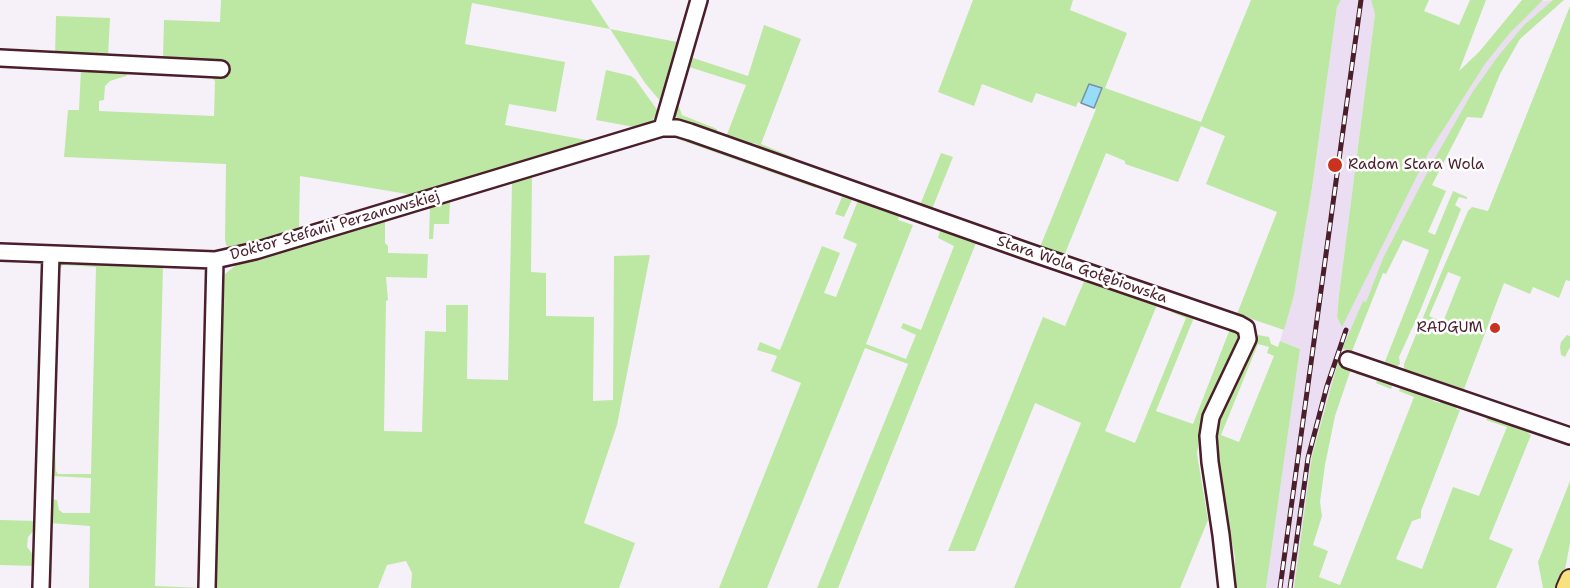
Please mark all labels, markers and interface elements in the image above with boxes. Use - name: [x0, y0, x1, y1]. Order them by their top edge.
- marker: Radom Stara Wola: [1326, 156, 1344, 174]
- place label: Radom Stara Wola: [1348, 156, 1484, 174]
- street label: Doktor Stefanii Perzanowskiej: [228, 187, 442, 265]
- street label: Stara Wola Gołębiowska: [994, 232, 1170, 308]
- place label: RADGUM: [1416, 319, 1483, 337]
- marker: RADGUM: [1488, 321, 1502, 335]

